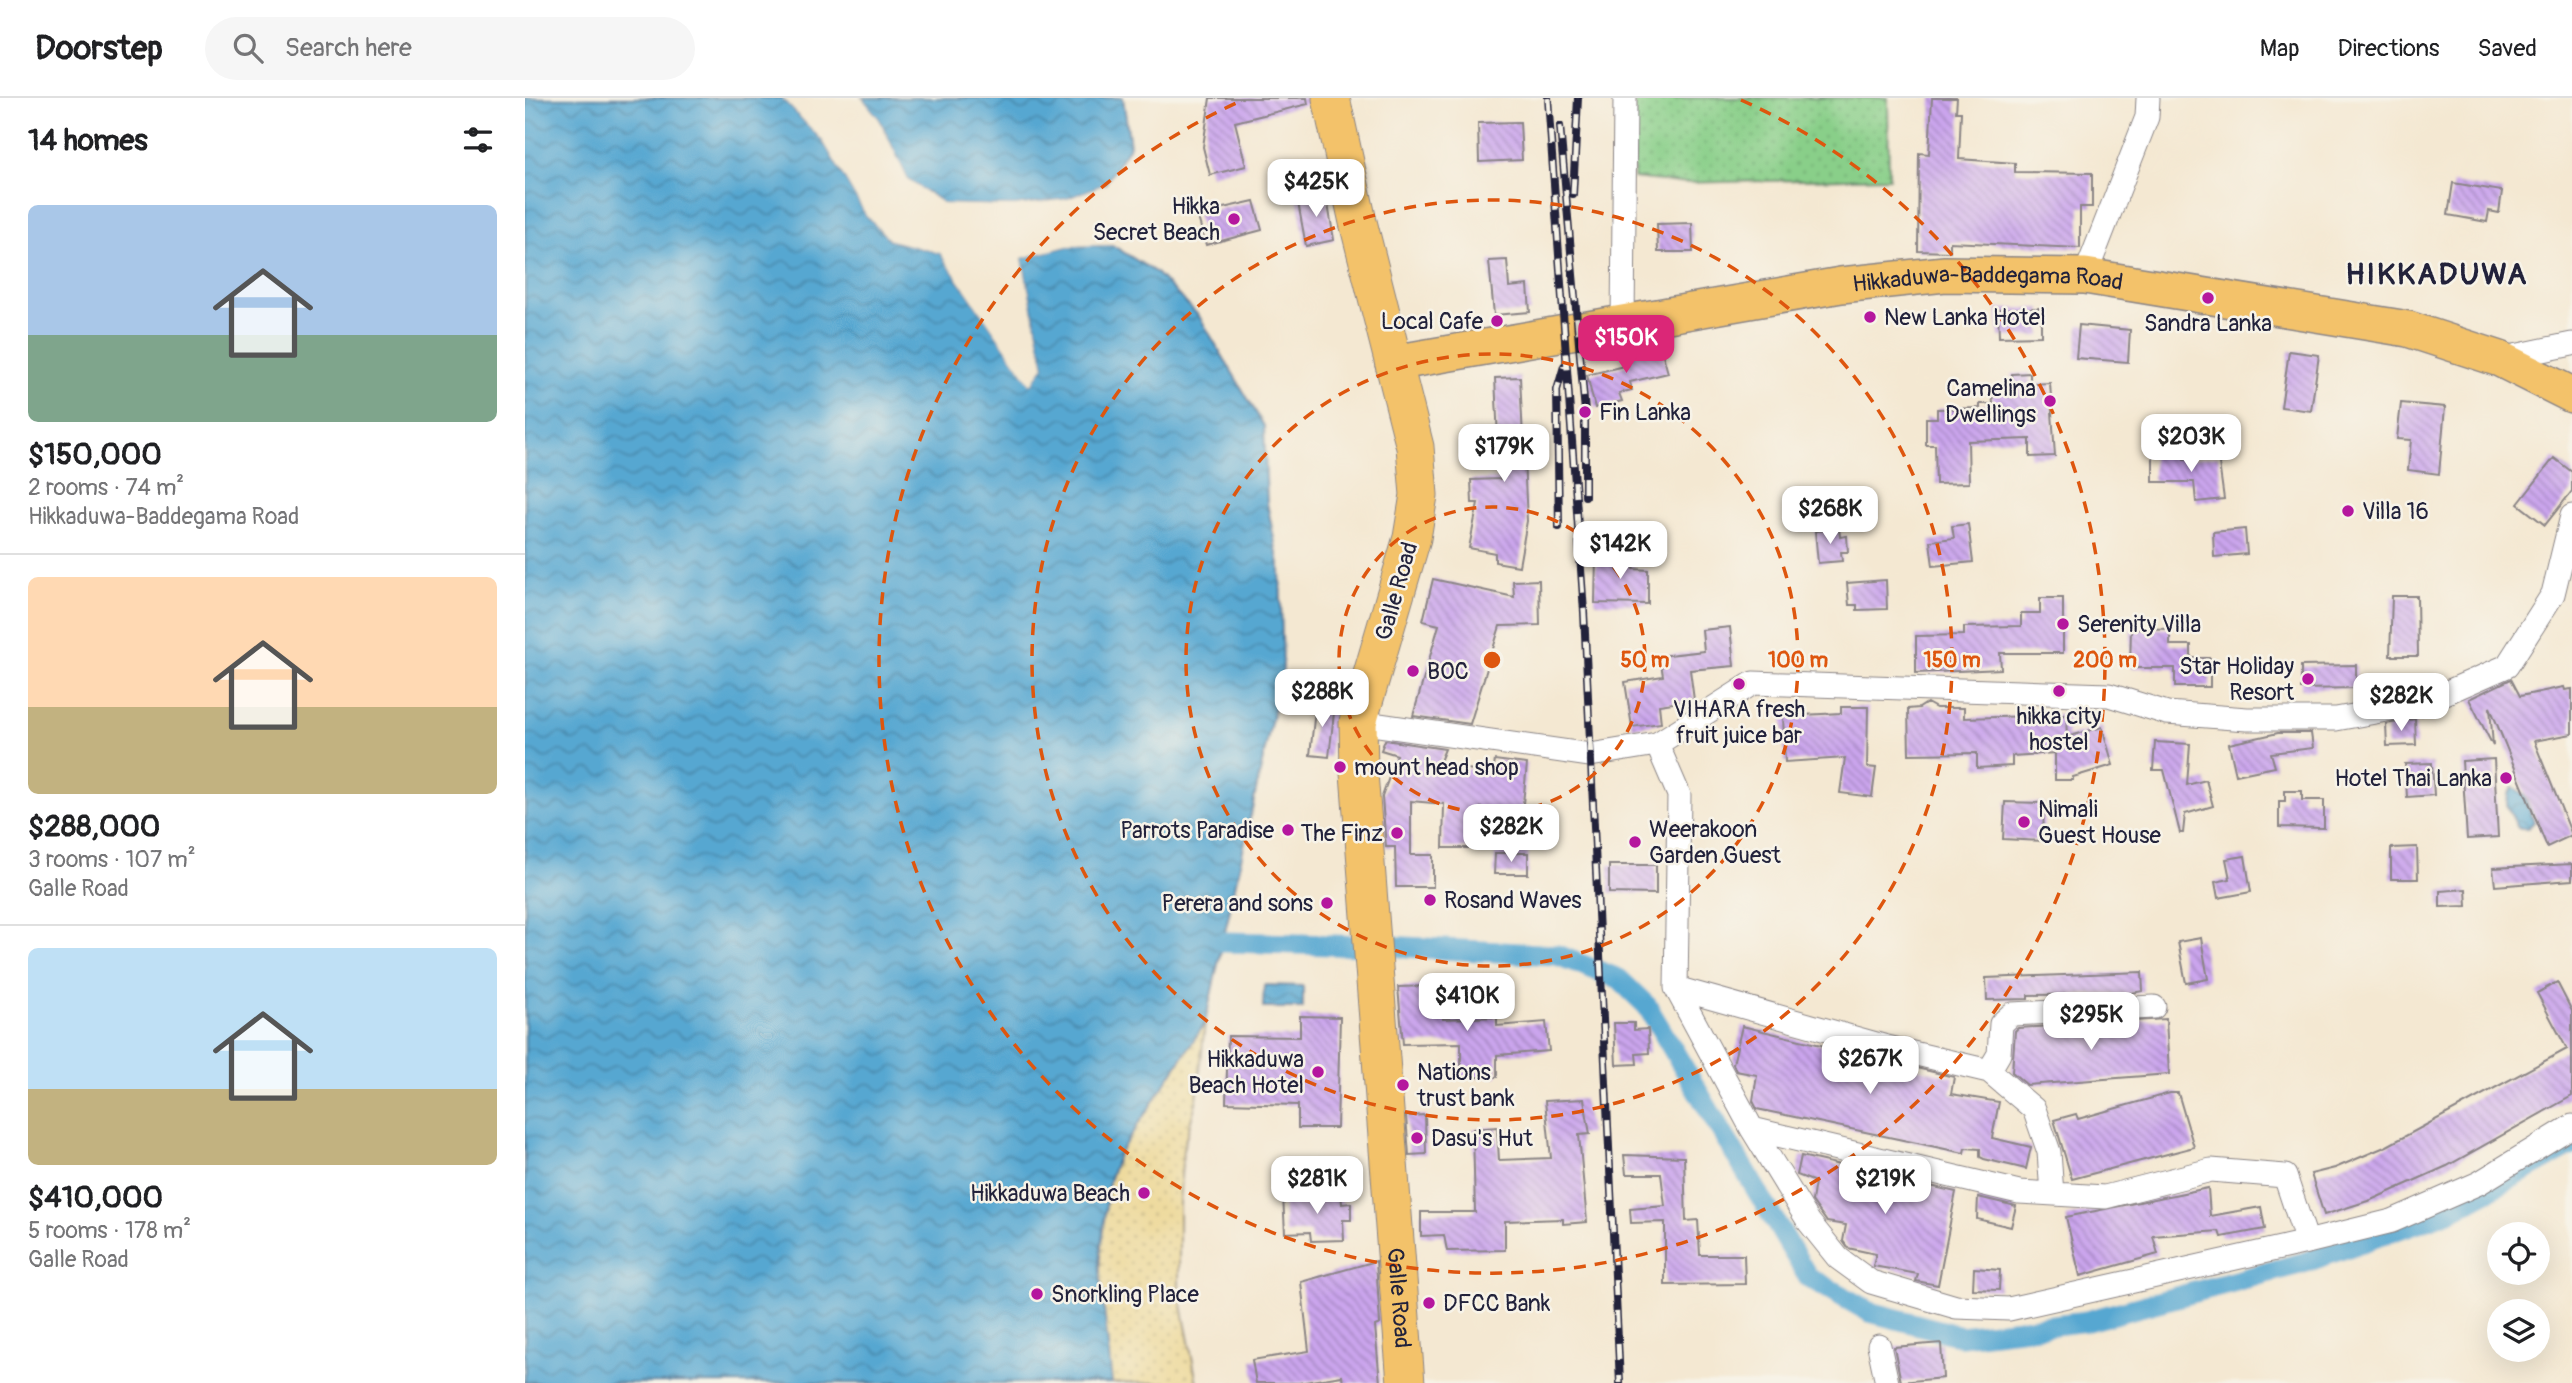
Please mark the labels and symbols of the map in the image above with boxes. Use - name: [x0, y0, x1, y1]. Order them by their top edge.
- pin: $425K: [1267, 159, 1365, 219]
- place label: Hikka Secret Beach: [1093, 192, 1220, 247]
- marker: Hikka Secret Beach: [1226, 211, 1242, 227]
- district label: HIKKADUWA: [2345, 256, 2529, 293]
- street label: Hikkaduwa-Baddegama Road: [1851, 260, 2125, 299]
- marker: Sandra Lanka: [2200, 290, 2216, 306]
- place label: New Lanka Hotel: [1884, 303, 2046, 332]
- place label: Local Cafe: [1381, 307, 1484, 336]
- marker: New Lanka Hotel: [1862, 309, 1878, 325]
- place label: Sandra Lanka: [2144, 309, 2272, 338]
- marker: Local Cafe: [1489, 313, 1505, 329]
- pin: $150K: [1577, 316, 1675, 375]
- place label: Camelina Dwellings: [1945, 374, 2036, 429]
- marker: Camelina Dwellings: [2042, 393, 2058, 409]
- place label: Fin Lanka: [1599, 398, 1691, 427]
- marker: Fin Lanka: [1577, 404, 1593, 420]
- pin: $203K: [2142, 414, 2240, 474]
- pin: $179K: [1455, 424, 1553, 484]
- pin: $268K: [1781, 486, 1879, 546]
- place label: Villa 16: [2362, 497, 2429, 526]
- marker: Villa 16: [2340, 503, 2356, 519]
- pin: $142K: [1571, 522, 1669, 581]
- street label: Galle Road: [1369, 539, 1424, 644]
- place label: Serenity Villa: [2077, 610, 2201, 639]
- marker: Serenity Villa: [2055, 616, 2071, 632]
- text: 50 m: [1621, 647, 1670, 674]
- text: 100 m: [1768, 647, 1828, 674]
- text: 150 m: [1923, 647, 1981, 674]
- text: 200 m: [2073, 647, 2137, 674]
- centre of rings: [1480, 648, 1504, 672]
- place label: Star Holiday Resort: [2179, 652, 2295, 707]
- place label: BOC: [1427, 657, 1469, 686]
- marker: BOC: [1405, 663, 1421, 679]
- pin: $288K: [1273, 670, 1371, 729]
- marker: Star Holiday Resort: [2300, 671, 2316, 687]
- pin: $282K: [2352, 674, 2450, 733]
- marker: VIHARA fresh fruit juice bar: [1731, 676, 1747, 692]
- marker: hikka city hostel: [2051, 683, 2067, 699]
- place label: VIHARA fresh fruit juice bar: [1673, 695, 1805, 750]
- place label: hikka city hostel: [2017, 702, 2102, 757]
- place label: mount head shop: [1354, 753, 1519, 782]
- marker: mount head shop: [1332, 759, 1348, 775]
- place label: Hotel Thai Lanka: [2334, 764, 2492, 793]
- marker: Hotel Thai Lanka: [2498, 770, 2514, 786]
- place label: Nimali Guest House: [2038, 795, 2161, 850]
- pin: $282K: [1462, 804, 1560, 864]
- marker: Nimali Guest House: [2016, 814, 2032, 830]
- place label: Weerakoon Garden Guest: [1649, 815, 1782, 870]
- place label: Parrots Paradise: [1120, 816, 1275, 845]
- place label: The Finz: [1300, 819, 1383, 848]
- marker: Parrots Paradise: [1280, 822, 1296, 838]
- marker: The Finz: [1389, 825, 1405, 841]
- marker: Weerakoon Garden Guest: [1627, 834, 1643, 850]
- place label: Rosand Waves: [1444, 886, 1582, 915]
- place label: Perera and sons: [1161, 889, 1313, 918]
- marker: Rosand Waves: [1422, 892, 1438, 908]
- marker: Perera and sons: [1319, 895, 1335, 911]
- pin: $410K: [1418, 974, 1516, 1033]
- pin: $295K: [2042, 992, 2140, 1052]
- pin: $267K: [1821, 1037, 1919, 1096]
- place label: Hikkaduwa Beach Hotel: [1188, 1045, 1304, 1100]
- place label: Nations trust bank: [1416, 1058, 1515, 1113]
- marker: Hikkaduwa Beach Hotel: [1310, 1064, 1326, 1080]
- marker: Nations trust bank: [1395, 1077, 1411, 1093]
- place label: Dasu's Hut: [1431, 1124, 1533, 1153]
- marker: Dasu's Hut: [1409, 1130, 1425, 1146]
- pin: $281K: [1268, 1156, 1366, 1216]
- pin: $219K: [1836, 1156, 1934, 1216]
- place label: Hikkaduwa Beach: [970, 1179, 1130, 1208]
- marker: Hikkaduwa Beach: [1136, 1185, 1152, 1201]
- street label: Galle Road: [1381, 1247, 1417, 1349]
- place label: Snorkling Place: [1051, 1280, 1200, 1309]
- marker: Snorkling Place: [1029, 1286, 1045, 1302]
- place label: DFCC Bank: [1443, 1289, 1551, 1318]
- marker: DFCC Bank: [1421, 1295, 1437, 1311]

